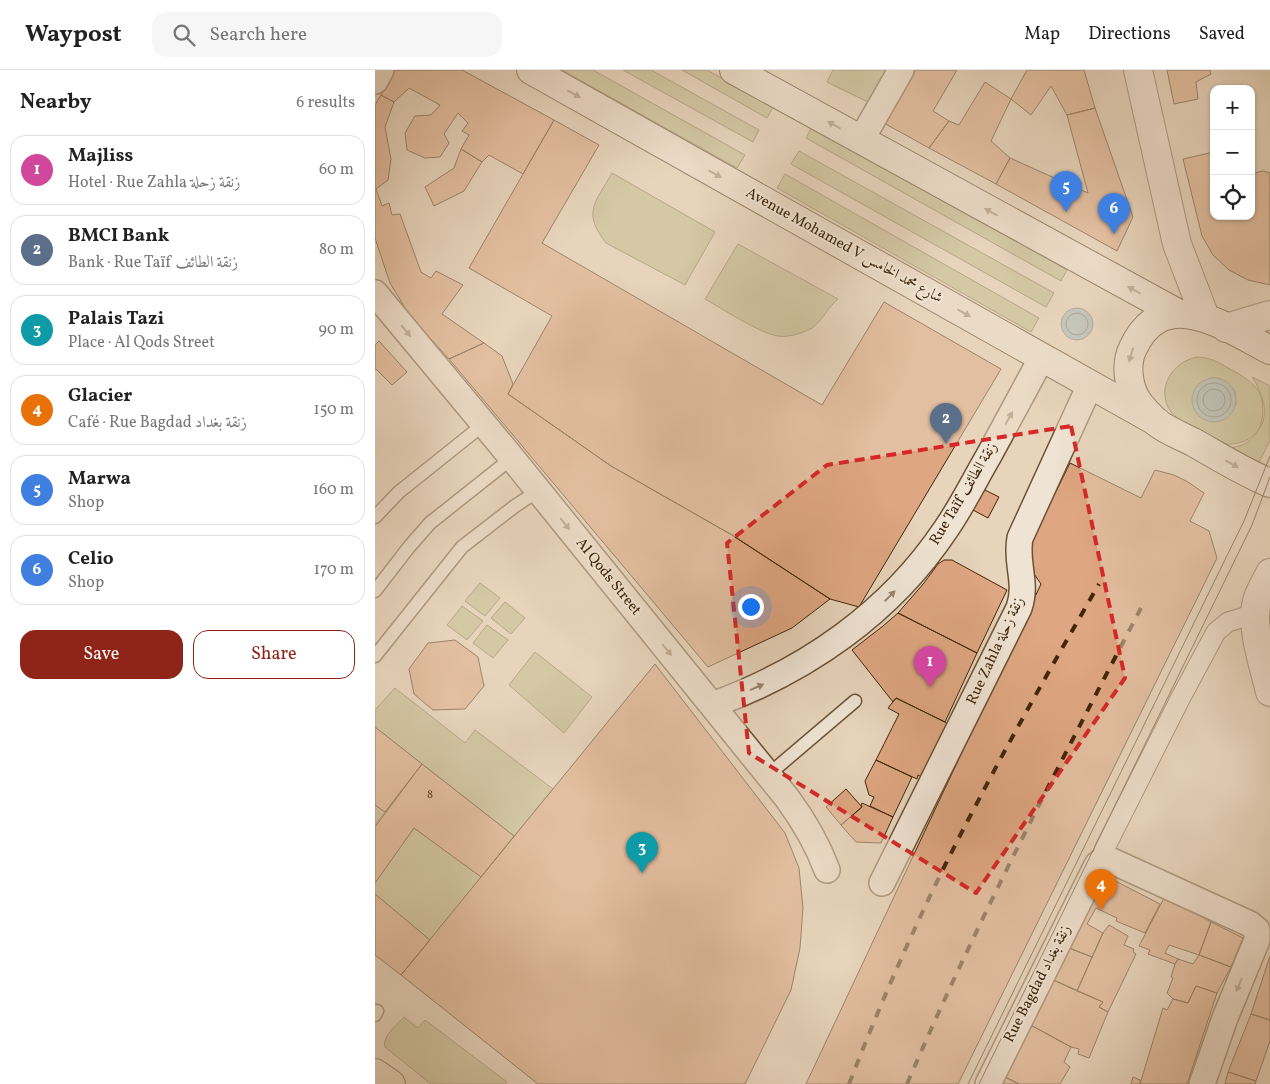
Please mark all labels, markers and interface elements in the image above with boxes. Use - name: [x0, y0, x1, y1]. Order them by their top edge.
- search box: [152, 12, 502, 57]
- text: Waypost: [25, 18, 122, 52]
- icon: search: [170, 21, 198, 49]
- text: Search here: [210, 22, 307, 48]
- text: Map: [1024, 22, 1060, 47]
- text: Directions: [1088, 22, 1171, 47]
- text: Saved: [1199, 22, 1245, 47]
- map controls: [1210, 85, 1255, 220]
- button: +: [1210, 85, 1255, 130]
- text: Nearby: [20, 88, 91, 117]
- one-way arrow: [566, 90, 581, 98]
- text: 6 results: [296, 92, 355, 114]
- one-way arrow: [827, 120, 840, 129]
- button: −: [1210, 130, 1255, 175]
- text: Majliss: [68, 143, 133, 169]
- text: 1: [34, 159, 40, 181]
- text: 60 m: [319, 159, 354, 181]
- one-way arrow: [709, 169, 722, 178]
- pin: 5: [1050, 171, 1082, 212]
- text: Hotel · Rue Zahla زنقة زحلة: [68, 172, 241, 194]
- button: locate: [1210, 175, 1255, 220]
- street label: Avenue Mohamed V شارع محمد الخامس: [741, 183, 946, 310]
- pin: 6: [1098, 193, 1130, 234]
- one-way arrow: [985, 207, 998, 216]
- text: BMCI Bank: [68, 223, 169, 249]
- text: 2: [33, 239, 41, 261]
- text: 80 m: [319, 239, 354, 261]
- text: Bank · Rue Taïf زنقة الطائف: [68, 252, 238, 274]
- one-way arrow: [1127, 285, 1141, 294]
- text: Palais Tazi: [68, 306, 164, 332]
- one-way arrow: [957, 309, 970, 318]
- text: 3: [33, 319, 41, 341]
- text: 90 m: [318, 319, 354, 341]
- one-way arrow: [400, 324, 412, 336]
- text: Place · Al Qods Street: [68, 332, 215, 354]
- one-way arrow: [1126, 348, 1134, 363]
- text: Glacier: [68, 383, 132, 409]
- text: 4: [32, 399, 42, 421]
- text: 150 m: [313, 399, 354, 421]
- pin: 2: [930, 403, 962, 444]
- one-way arrow: [1005, 411, 1013, 425]
- text: Café · Rue Bagdad زنقة بغداد: [68, 412, 247, 434]
- street label: Rue Taïf زنقة الطائف: [925, 439, 1003, 549]
- one-way arrow: [1226, 459, 1239, 468]
- text: Marwa: [68, 466, 131, 492]
- text: 5: [33, 479, 41, 501]
- text: 160 m: [313, 479, 354, 501]
- text: Shop: [68, 492, 104, 514]
- one-way arrow: [559, 517, 570, 530]
- street label: Al Qods Street: [570, 534, 646, 620]
- text: Celio: [68, 546, 114, 572]
- text: 6: [33, 559, 41, 581]
- text: 170 m: [314, 559, 354, 581]
- text: Shop: [68, 572, 104, 594]
- one-way arrow: [884, 590, 896, 602]
- your location: [738, 594, 764, 620]
- street label: Rue Zahla زنقة زحلة: [962, 594, 1030, 708]
- button: Save: [20, 630, 183, 679]
- button: Share: [193, 630, 355, 679]
- one-way arrow: [662, 643, 673, 656]
- pin: 1: [914, 646, 946, 687]
- one-way arrow: [750, 683, 764, 691]
- house number: 8: [427, 787, 433, 803]
- pin: 3: [626, 832, 658, 873]
- pin: 4: [1085, 869, 1117, 910]
- street label: Rue Bagdad زنقة بغداد: [999, 922, 1077, 1046]
- one-way arrow: [1234, 978, 1242, 992]

